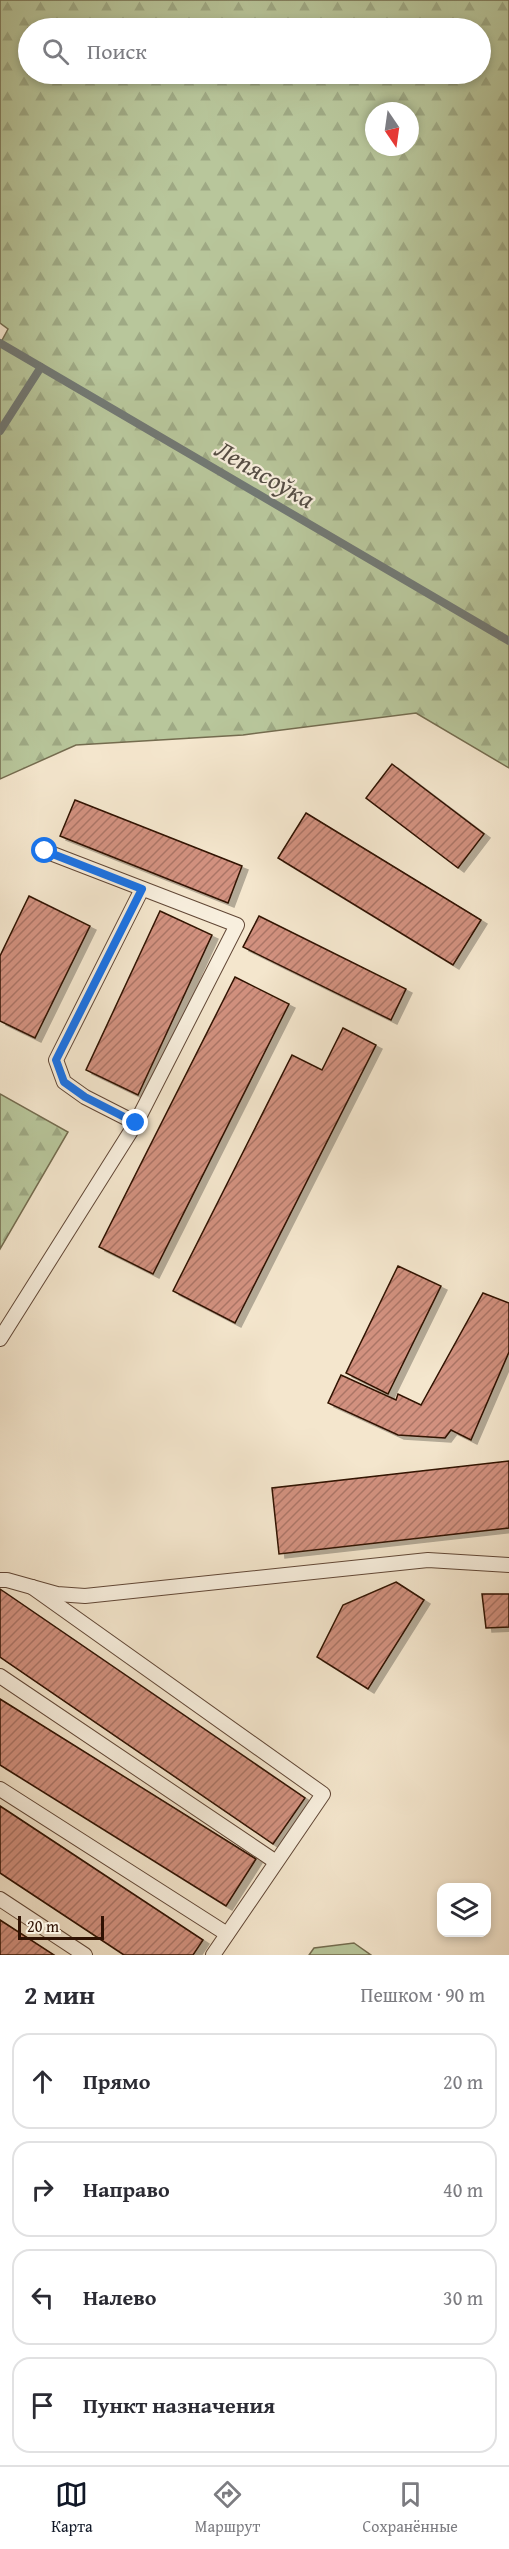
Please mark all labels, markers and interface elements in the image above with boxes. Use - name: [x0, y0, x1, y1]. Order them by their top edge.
- search box: [18, 18, 491, 84]
- icon: search: [39, 35, 72, 68]
- text: Поиск: [87, 35, 147, 67]
- north arrow: [365, 102, 419, 156]
- water label: Лепясоўка: [208, 429, 323, 518]
- route start: [31, 837, 57, 863]
- route end: [122, 1109, 148, 1135]
- map controls: [437, 1883, 491, 1937]
- button: layers: [437, 1883, 491, 1937]
- scale bar: [18, 1913, 104, 1940]
- text: 20 m: [27, 1914, 59, 1938]
- text: 2 мин: [24, 1975, 95, 2014]
- text: Пешком · 90 m: [360, 1980, 485, 2009]
- icon: ahead: [26, 2065, 59, 2098]
- text: Прямо: [83, 2065, 150, 2097]
- text: 20 m: [443, 2067, 483, 2096]
- icon: right: [26, 2173, 59, 2206]
- text: Направо: [83, 2173, 170, 2205]
- text: 40 m: [443, 2175, 483, 2204]
- icon: left: [26, 2281, 59, 2314]
- text: Налево: [83, 2281, 156, 2313]
- text: 30 m: [443, 2283, 483, 2312]
- icon: arrive: [26, 2389, 59, 2422]
- text: Пункт назначения: [83, 2389, 275, 2421]
- tab: Карта: [51, 2478, 93, 2538]
- tab: Маршрут: [195, 2478, 260, 2538]
- tab: Сохранённые: [363, 2478, 458, 2538]

